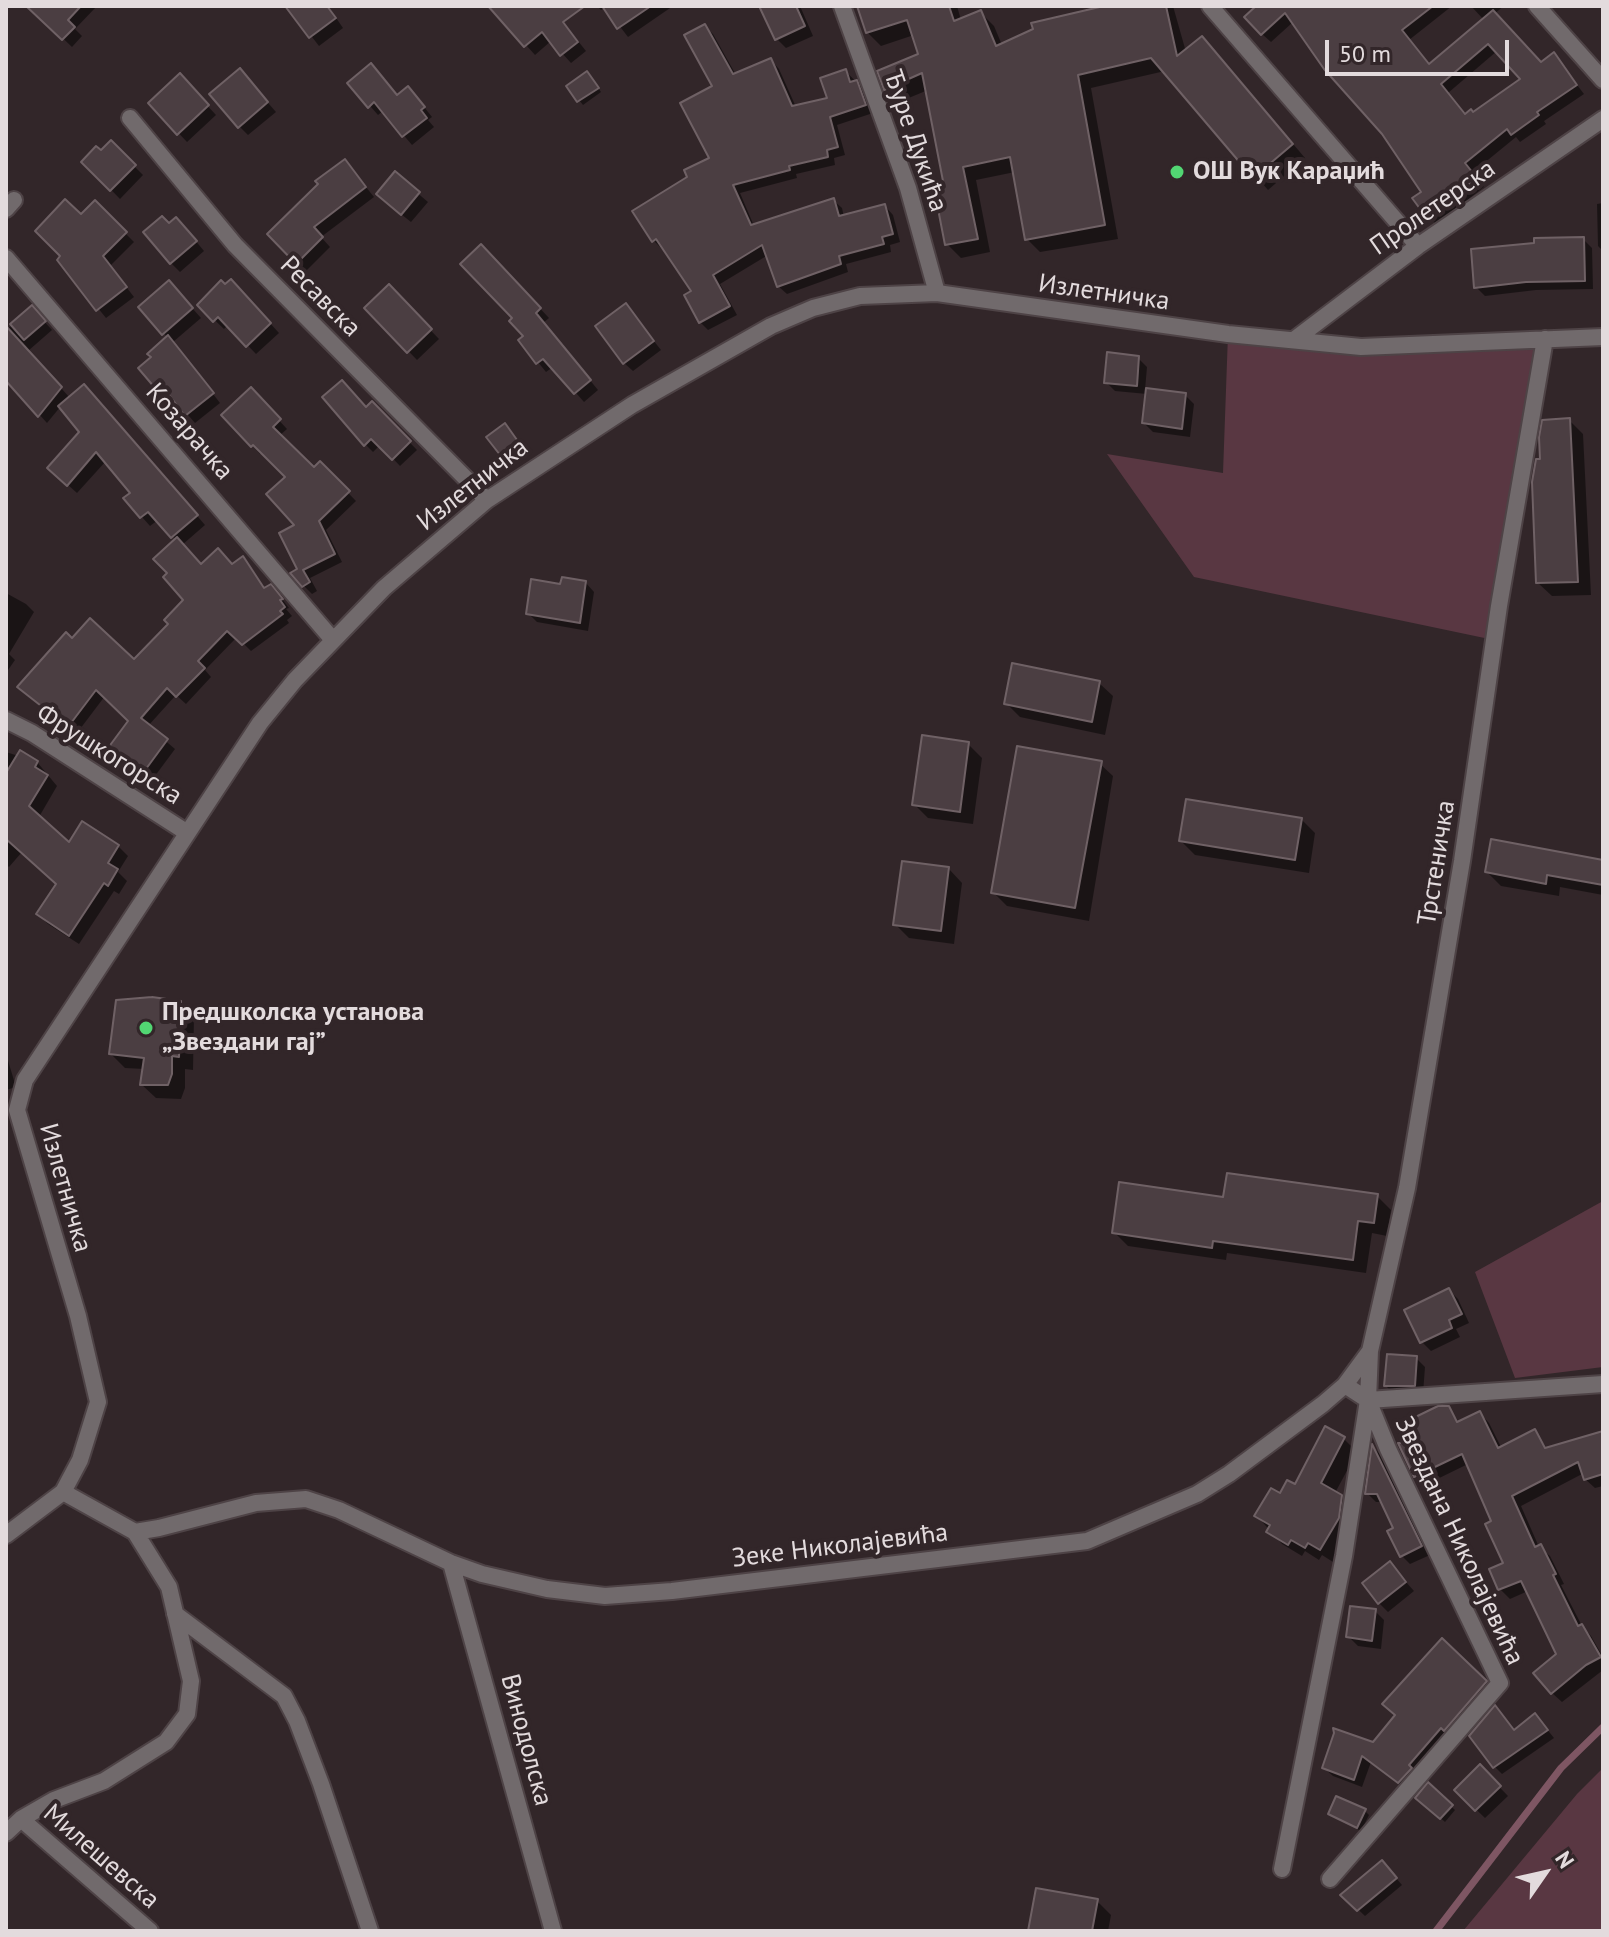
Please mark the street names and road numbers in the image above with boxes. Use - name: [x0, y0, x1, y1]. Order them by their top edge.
- street label: Ђуре Дукића: [876, 66, 954, 216]
- street label: Пролетерска: [1364, 153, 1502, 263]
- street label: Ресавска: [273, 250, 367, 344]
- street label: Излетничка: [1036, 268, 1172, 318]
- street label: Козарачка: [139, 377, 239, 487]
- street label: Излетничка: [411, 432, 535, 538]
- street label: Фрушкогорска: [31, 698, 187, 812]
- street label: Трстеничка: [1412, 798, 1462, 928]
- street label: Излетничка: [32, 1120, 98, 1256]
- street label: Звездана Николајевића: [1388, 1412, 1530, 1670]
- street label: Зеке Николајевића: [730, 1517, 950, 1575]
- street label: Винодолска: [493, 1671, 559, 1809]
- street label: Милешевска: [37, 1798, 165, 1916]

